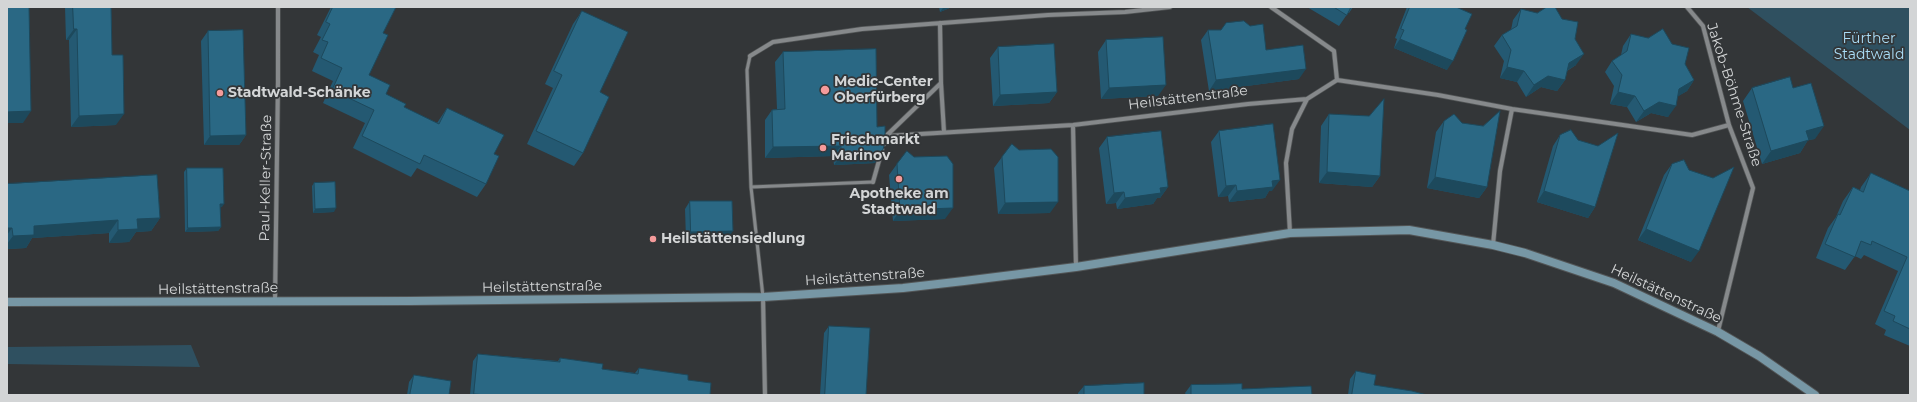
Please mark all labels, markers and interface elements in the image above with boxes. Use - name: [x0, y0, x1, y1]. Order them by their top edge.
- street label: Jakob-Böhme-Straße: [1703, 21, 1765, 169]
- park label: Fürther Stadtwald: [1834, 31, 1904, 64]
- place label: Medic-Center Oberfürberg: [834, 74, 933, 106]
- street label: Heilstättenstraße: [1127, 82, 1249, 114]
- marker: Medic-Center Oberfürberg: [819, 84, 831, 96]
- place label: Stadtwald-Schänke: [228, 85, 370, 101]
- marker: Stadtwald-Schänke: [215, 88, 225, 98]
- street label: Paul-Keller-Straße: [256, 115, 276, 241]
- place label: Frischmarkt Marinov: [831, 132, 920, 164]
- marker: Frischmarkt Marinov: [818, 143, 828, 153]
- marker: Apotheke am Stadtwald: [894, 174, 904, 184]
- place label: Apotheke am Stadtwald: [849, 186, 949, 218]
- place label: Heilstättensiedlung: [661, 231, 805, 247]
- marker: Heilstättensiedlung: [648, 234, 658, 244]
- street label: Heilstättenstraße: [1608, 261, 1724, 327]
- street label: Heilstättenstraße: [804, 264, 926, 290]
- street label: Heilstättenstraße: [482, 278, 602, 296]
- street label: Heilstättenstraße: [158, 280, 278, 298]

